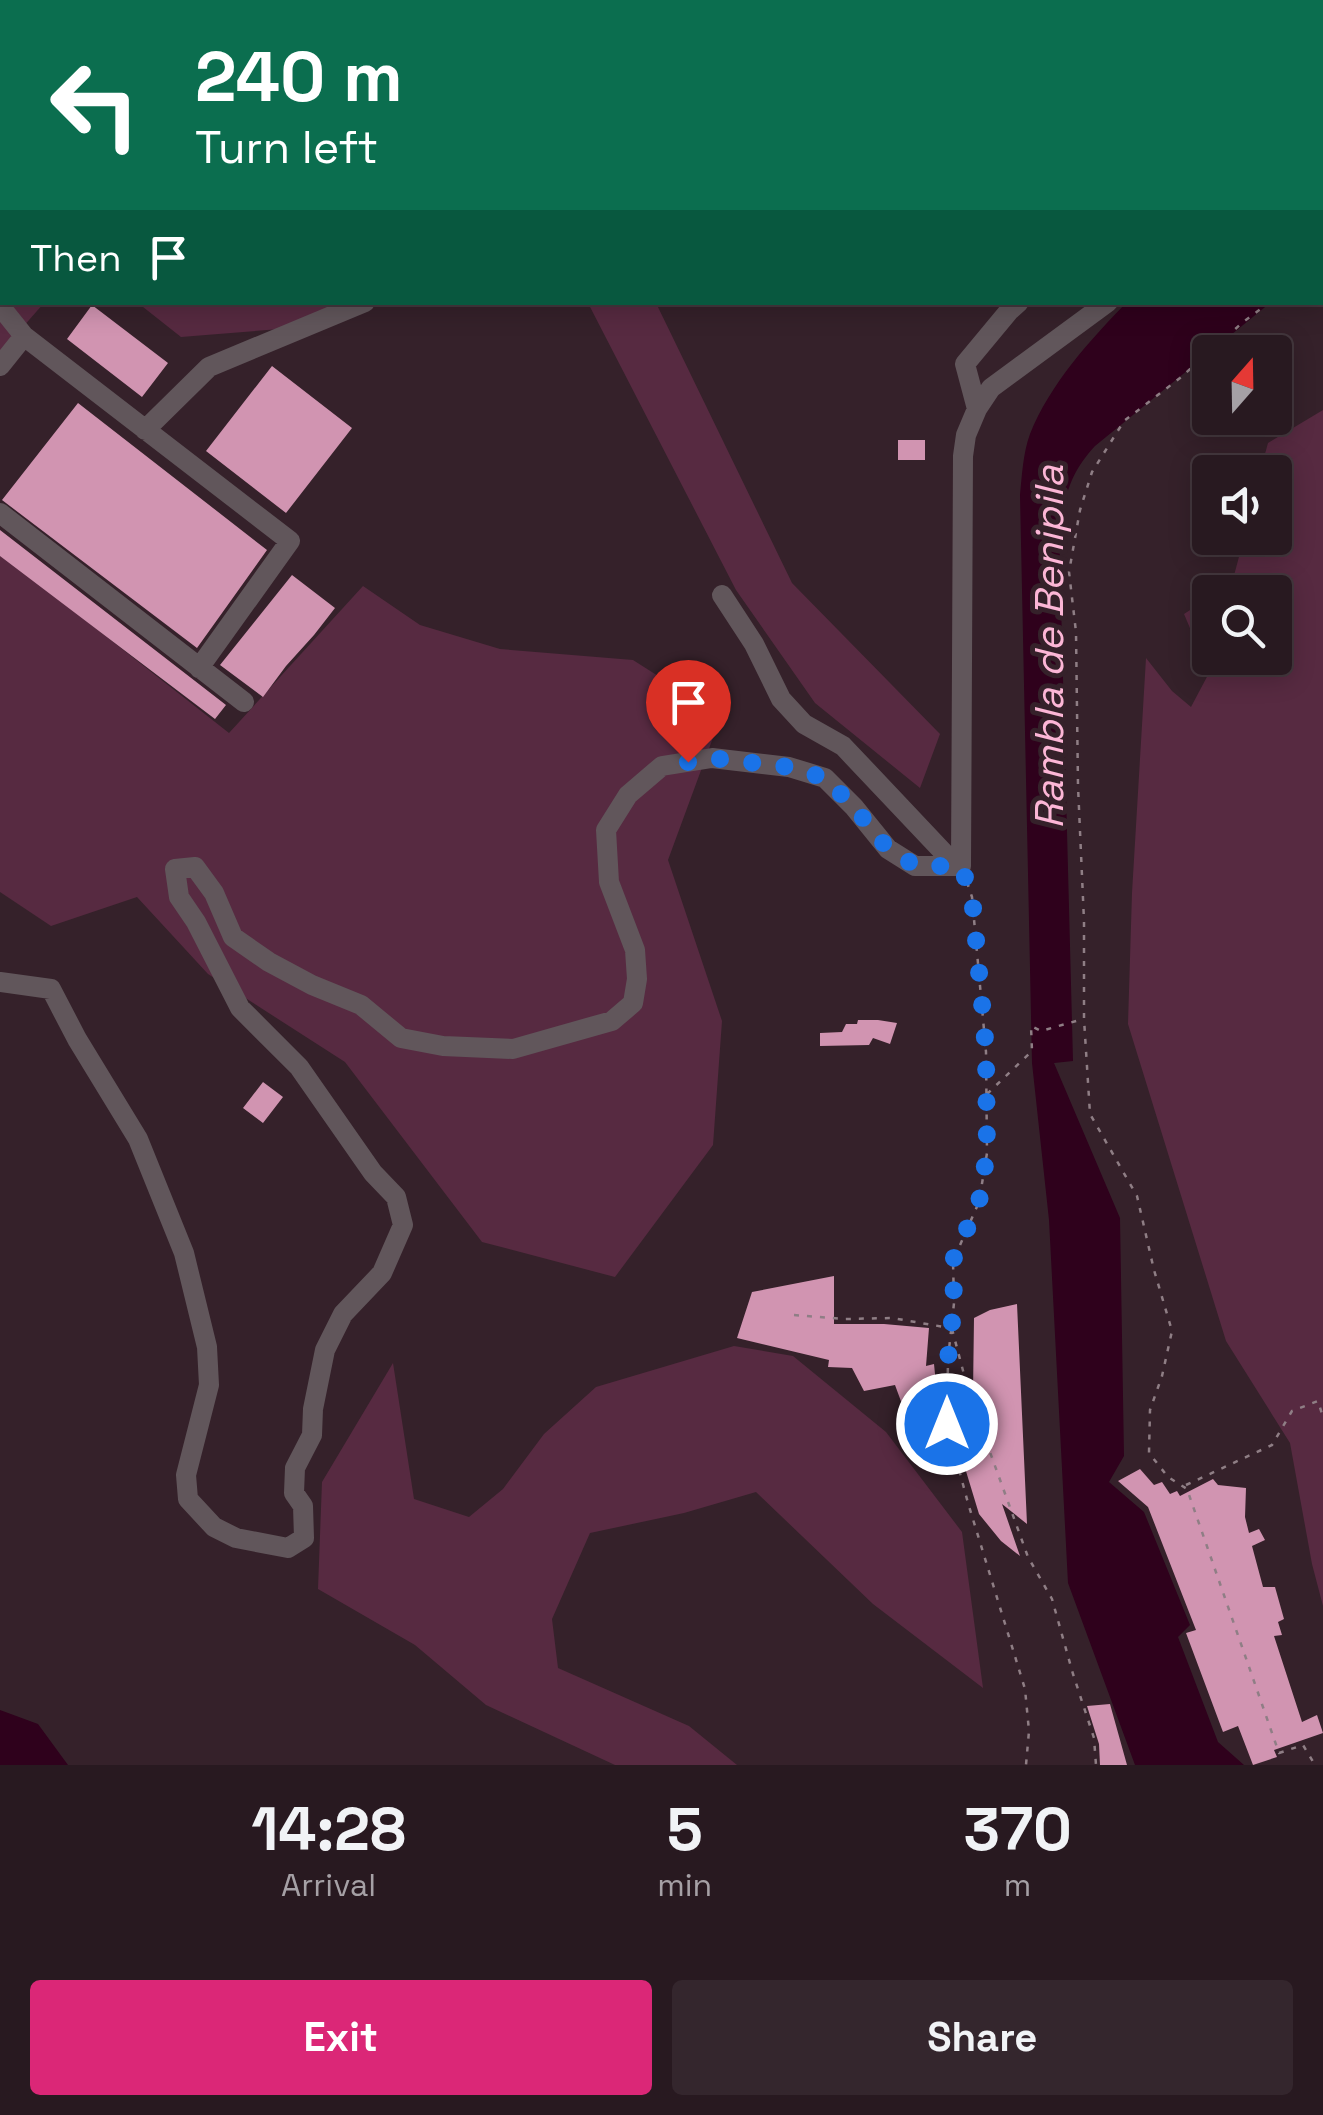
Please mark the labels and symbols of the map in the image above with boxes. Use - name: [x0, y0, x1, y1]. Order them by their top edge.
- north arrow: [1192, 335, 1292, 435]
- water label: Rambla de Benipila: [1024, 464, 1075, 829]
- pin: [646, 660, 731, 763]
- position arrow: [895, 1372, 999, 1476]

